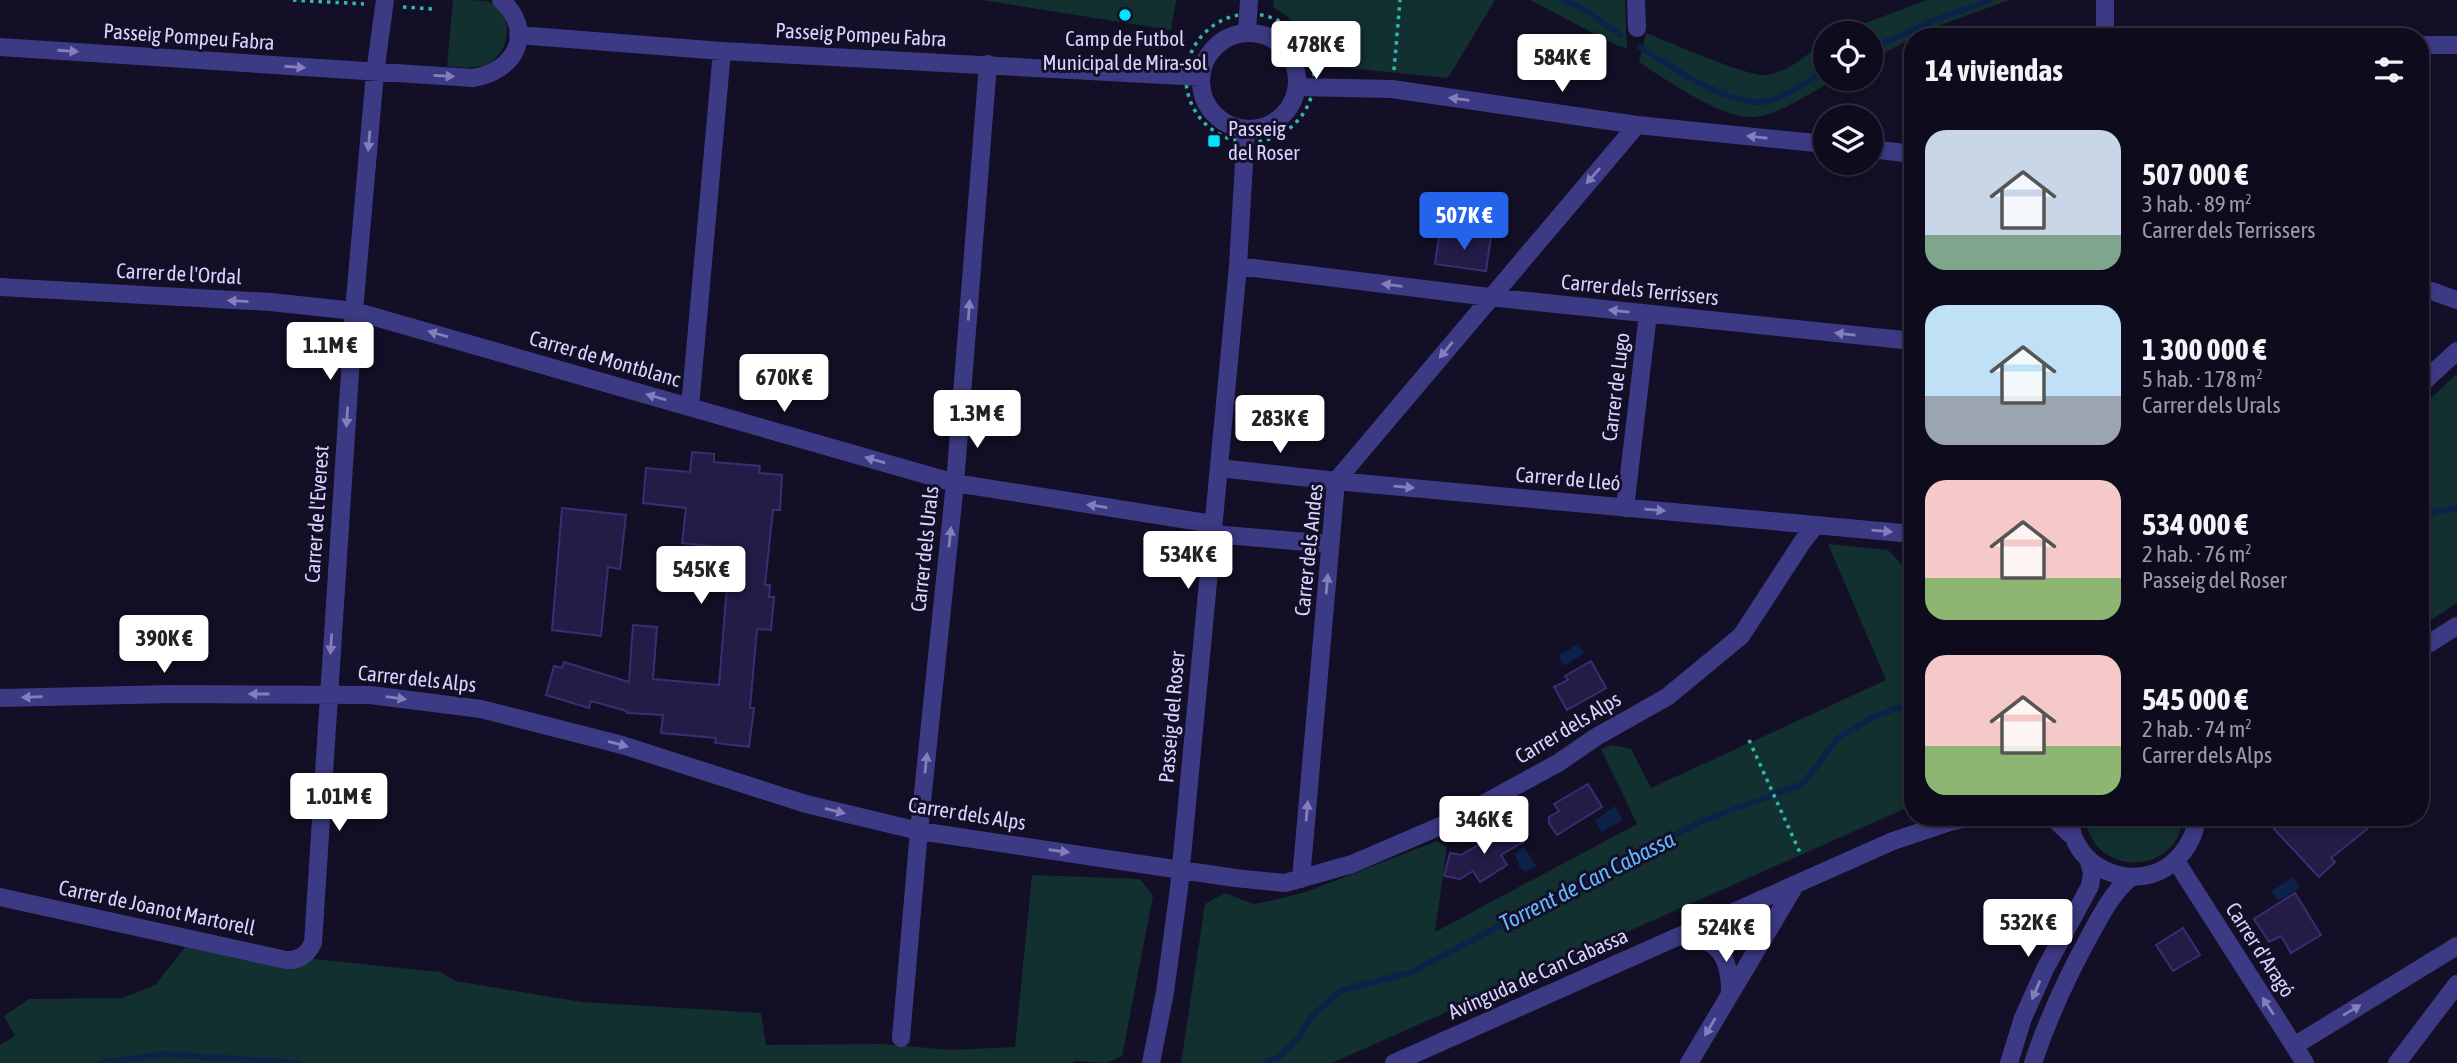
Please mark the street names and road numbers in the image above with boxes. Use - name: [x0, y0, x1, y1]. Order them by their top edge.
- street label: Passeig Pompeu Fabra: [103, 18, 276, 54]
- street label: Passeig Pompeu Fabra: [775, 18, 947, 50]
- street label: Carrer de l'Ordal: [116, 258, 243, 288]
- street label: Carrer dels Terrissers: [1560, 269, 1720, 309]
- street label: Carrer de Montblanc: [527, 325, 684, 391]
- street label: Carrer de Lugo: [1596, 331, 1634, 443]
- street label: Carrer de l'Everest: [299, 444, 333, 583]
- street label: Carrer de Lleó: [1515, 461, 1622, 495]
- street label: Carrer dels Andes: [1289, 483, 1327, 617]
- street label: Carrer dels Urals: [905, 485, 943, 613]
- street label: Passeig del Roser: [1153, 649, 1189, 784]
- street label: Carrer dels Alps: [357, 660, 477, 696]
- street label: Carrer dels Alps: [1510, 686, 1625, 768]
- street label: Carrer dels Alps: [907, 792, 1028, 834]
- street label: Carrer de Joanot Martorell: [57, 874, 258, 940]
- street label: Carrer d'Aragó: [2221, 898, 2300, 1001]
- street label: Avinguda de Can Cabassa: [1444, 923, 1631, 1023]

